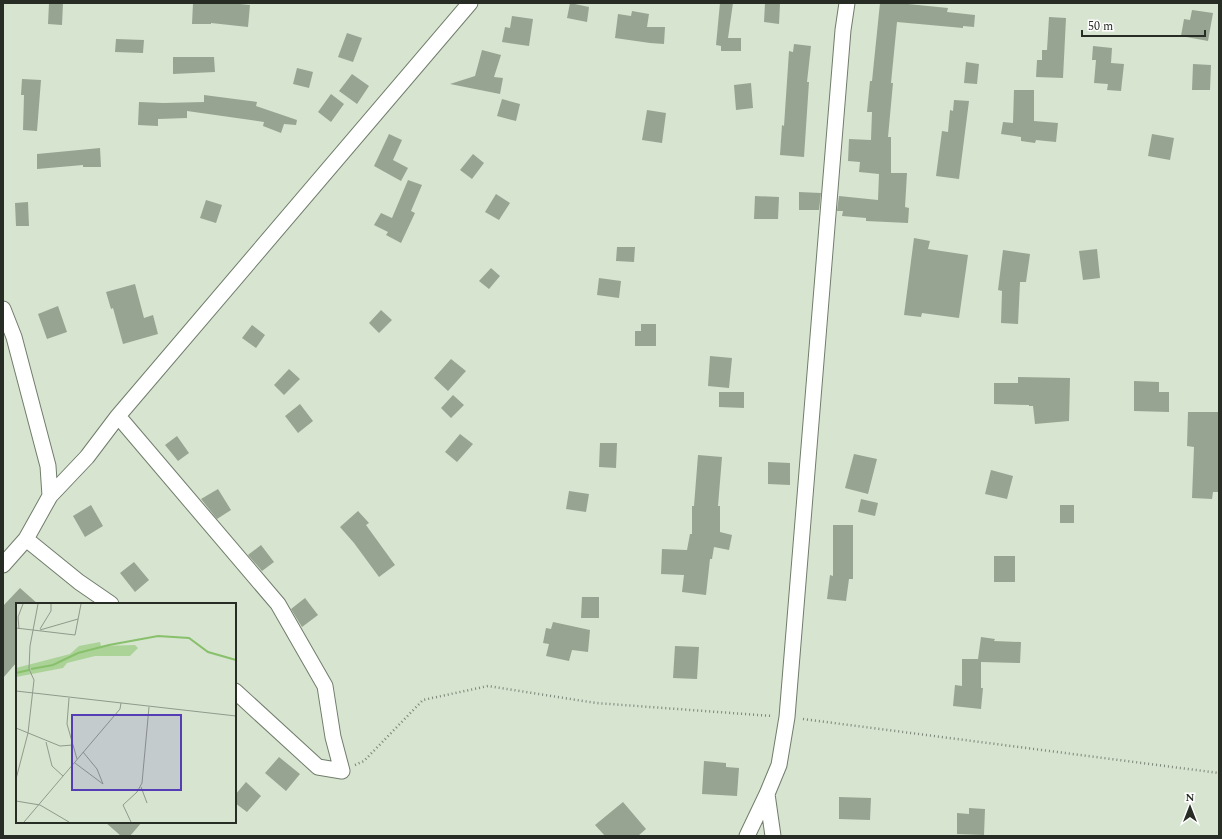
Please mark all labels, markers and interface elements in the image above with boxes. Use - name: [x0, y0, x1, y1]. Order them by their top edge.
- scale bar: [1082, 12, 1205, 38]
- text: 50 m: [1088, 17, 1113, 36]
- inset map: [16, 603, 236, 823]
- north arrow: [1170, 787, 1210, 827]
- text: N: [1186, 789, 1195, 806]

